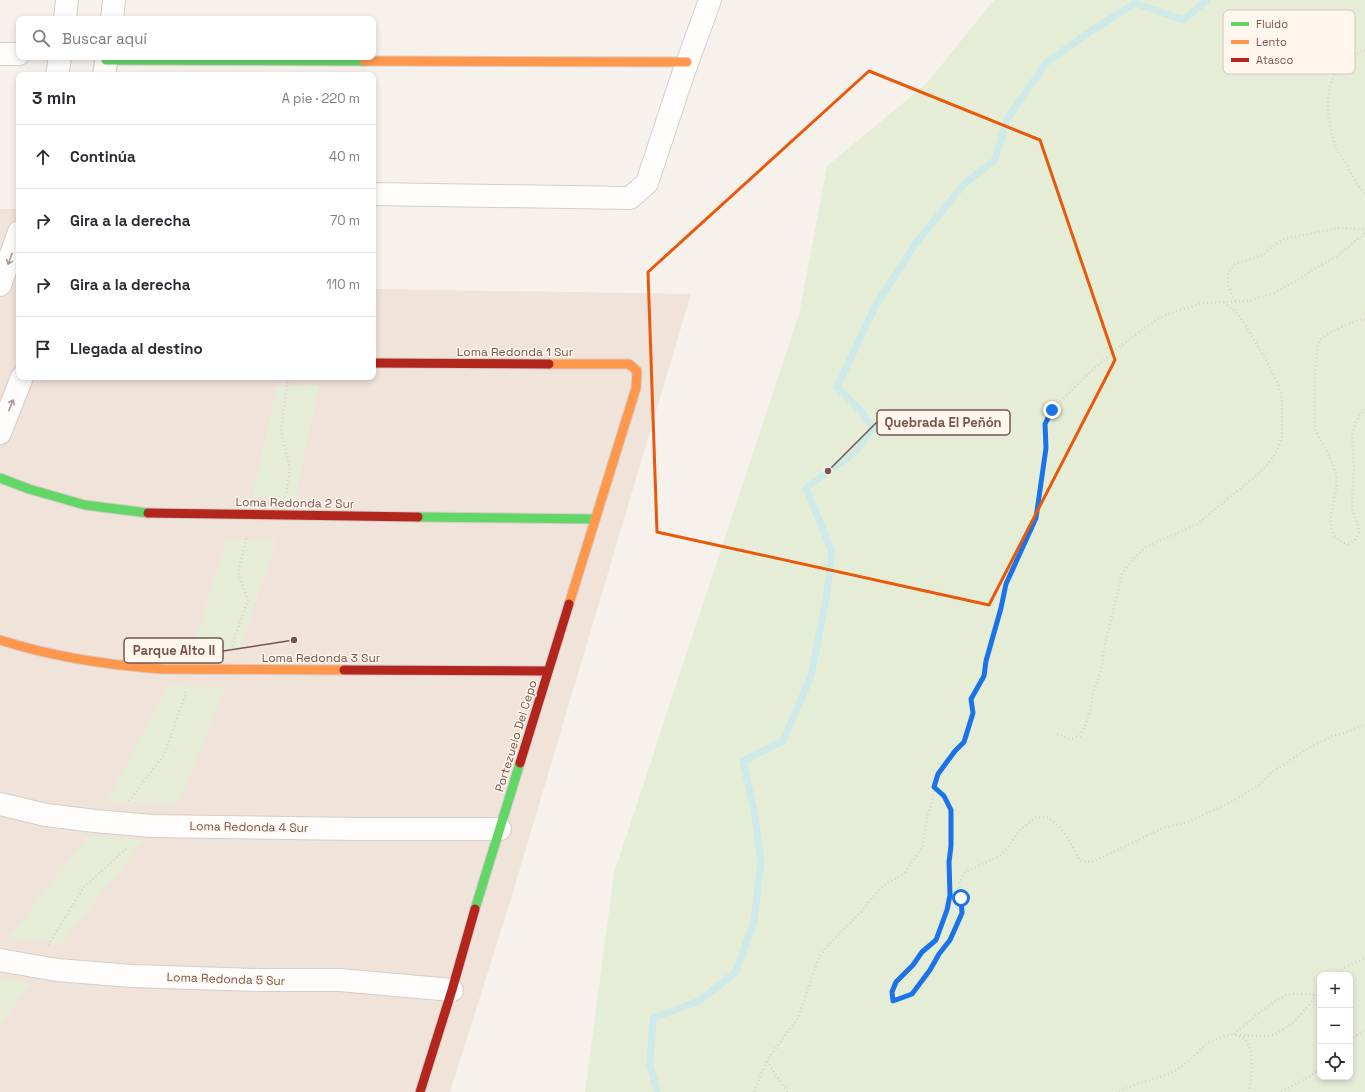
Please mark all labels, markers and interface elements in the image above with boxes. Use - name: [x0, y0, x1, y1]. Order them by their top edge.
- legend: [1223, 10, 1355, 74]
- search box: [16, 16, 376, 60]
- text: Fluido: [1256, 17, 1288, 31]
- icon: search: [30, 27, 52, 49]
- text: Buscar aquí: [62, 29, 147, 48]
- text: Lento: [1256, 35, 1287, 49]
- text: Atasco: [1256, 53, 1293, 67]
- text: 3 min: [32, 87, 76, 109]
- text: A pie · 220 m: [282, 90, 360, 107]
- icon: ahead: [32, 146, 54, 168]
- text: Continúa: [70, 147, 136, 166]
- text: 40 m: [329, 148, 360, 165]
- icon: right: [32, 210, 54, 232]
- text: Gira a la derecha: [70, 211, 190, 230]
- text: 70 m: [330, 212, 360, 229]
- one-way arrow: [5, 252, 13, 264]
- icon: right: [32, 274, 54, 296]
- text: Gira a la derecha: [70, 275, 190, 294]
- text: 110 m: [326, 276, 360, 293]
- icon: arrive: [32, 338, 54, 360]
- text: Llegada al destino: [70, 339, 203, 358]
- street label: Loma Redonda 1 Sur: [457, 344, 574, 360]
- one-way arrow: [8, 399, 16, 411]
- route end: [1043, 401, 1061, 419]
- callout: Quebrada El Peñón: [877, 410, 1010, 435]
- text: Quebrada El Peñón: [884, 414, 1002, 431]
- street label: Loma Redonda 2 Sur: [236, 494, 355, 512]
- callout: Parque Alto II: [124, 638, 223, 663]
- text: Parque Alto II: [133, 642, 215, 659]
- street label: Loma Redonda 3 Sur: [262, 650, 381, 666]
- street label: Portezuelo Del Cepo: [491, 678, 541, 794]
- street label: Loma Redonda 4 Sur: [189, 818, 309, 836]
- route start: [952, 889, 970, 907]
- street label: Loma Redonda 5 Sur: [166, 969, 286, 989]
- map controls: [1317, 972, 1353, 1080]
- button: +: [1317, 972, 1353, 1008]
- button: −: [1317, 1008, 1353, 1044]
- button: locate: [1317, 1044, 1353, 1080]

